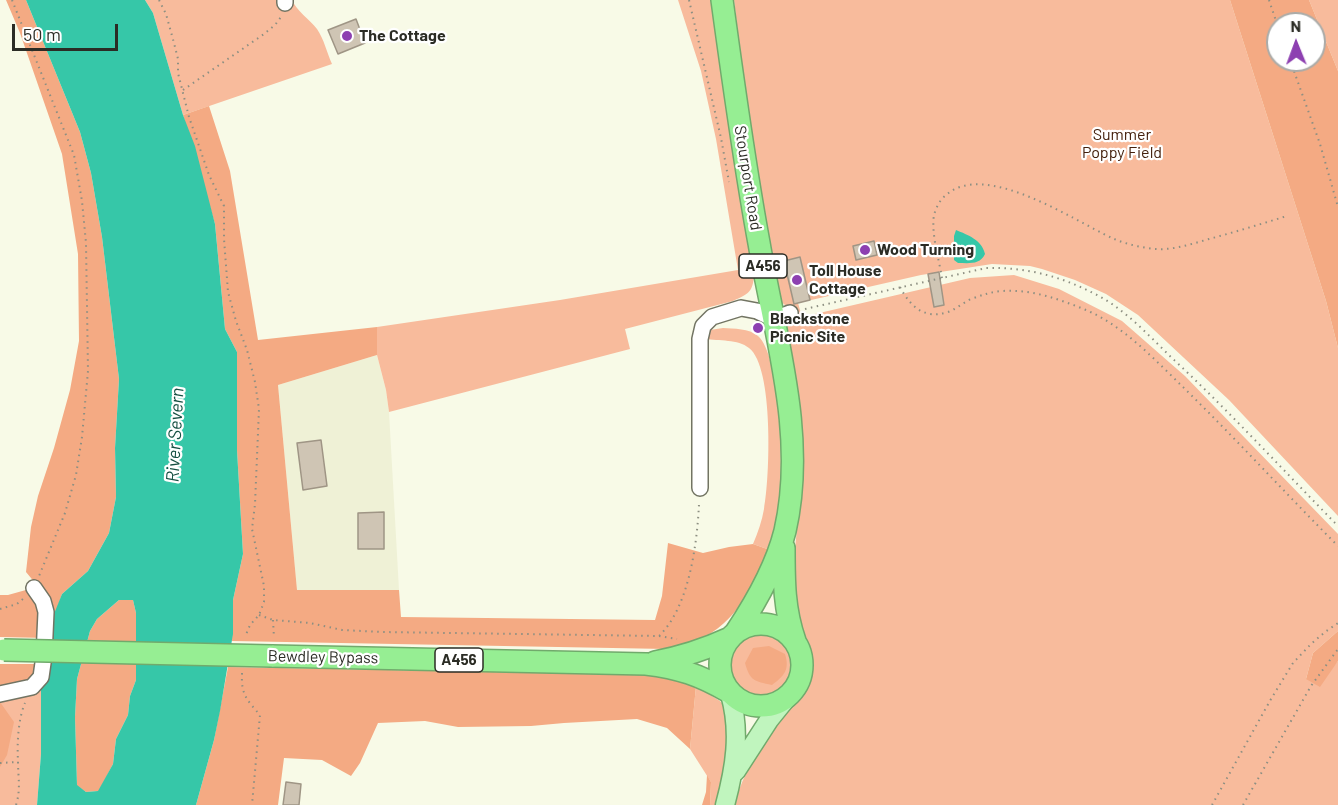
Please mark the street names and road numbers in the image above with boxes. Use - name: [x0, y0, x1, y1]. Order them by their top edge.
- street label: Stourport Road: [730, 124, 766, 232]
- road number: A456: [739, 254, 787, 278]
- street label: Bewdley Bypass: [268, 646, 378, 668]
- road number: A456: [435, 648, 483, 672]

